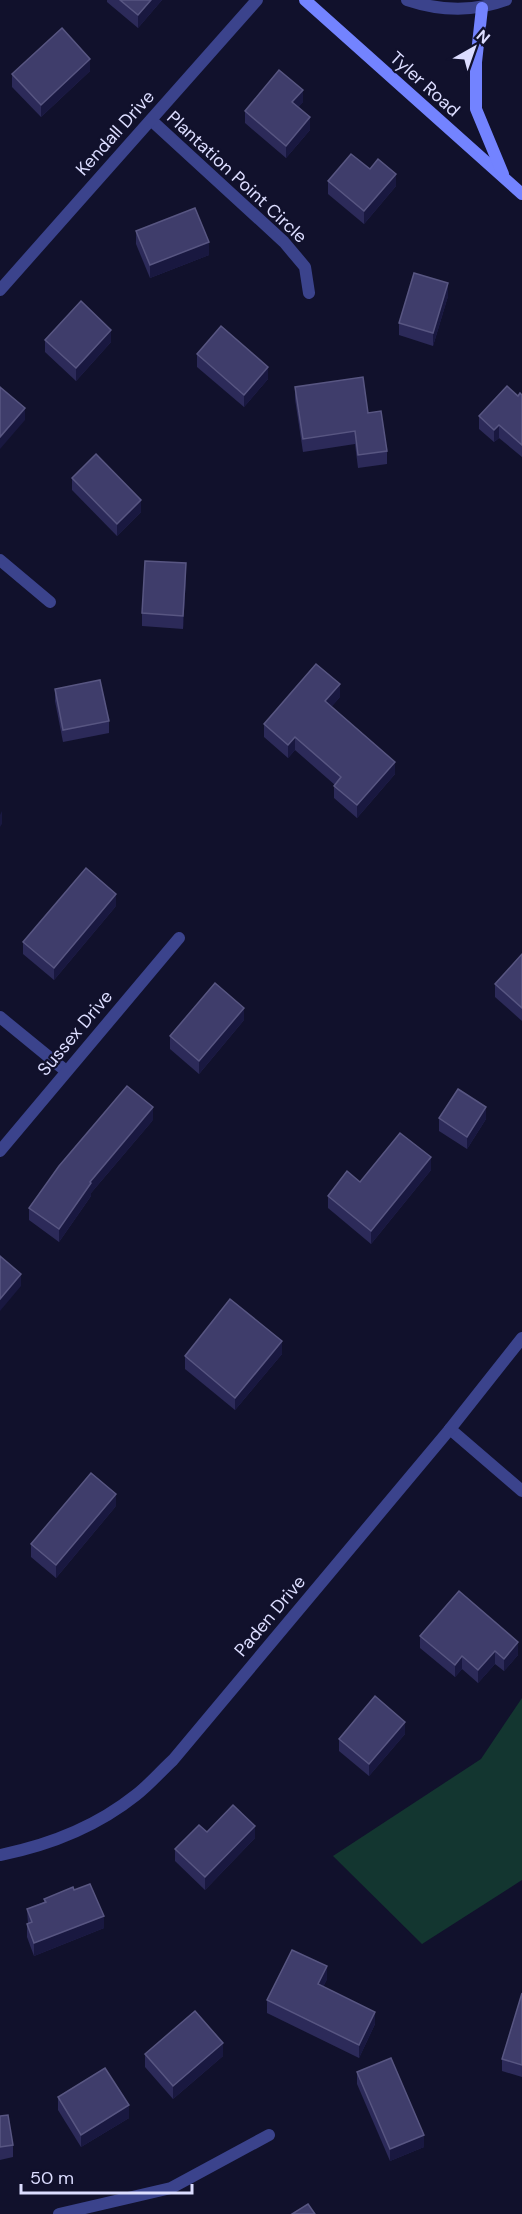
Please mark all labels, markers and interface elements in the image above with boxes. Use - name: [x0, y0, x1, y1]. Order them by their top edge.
- north arrow: [444, 18, 504, 78]
- text: N: [472, 25, 495, 49]
- street label: Tyler Road: [385, 46, 465, 122]
- street label: Kendall Drive: [70, 85, 160, 181]
- street label: Plantation Point Circle: [162, 106, 312, 248]
- street label: Sussex Drive: [32, 985, 118, 1081]
- street label: Paden Drive: [229, 1570, 311, 1662]
- scale bar: [21, 2157, 192, 2195]
- text: 50 m: [30, 2166, 74, 2190]

